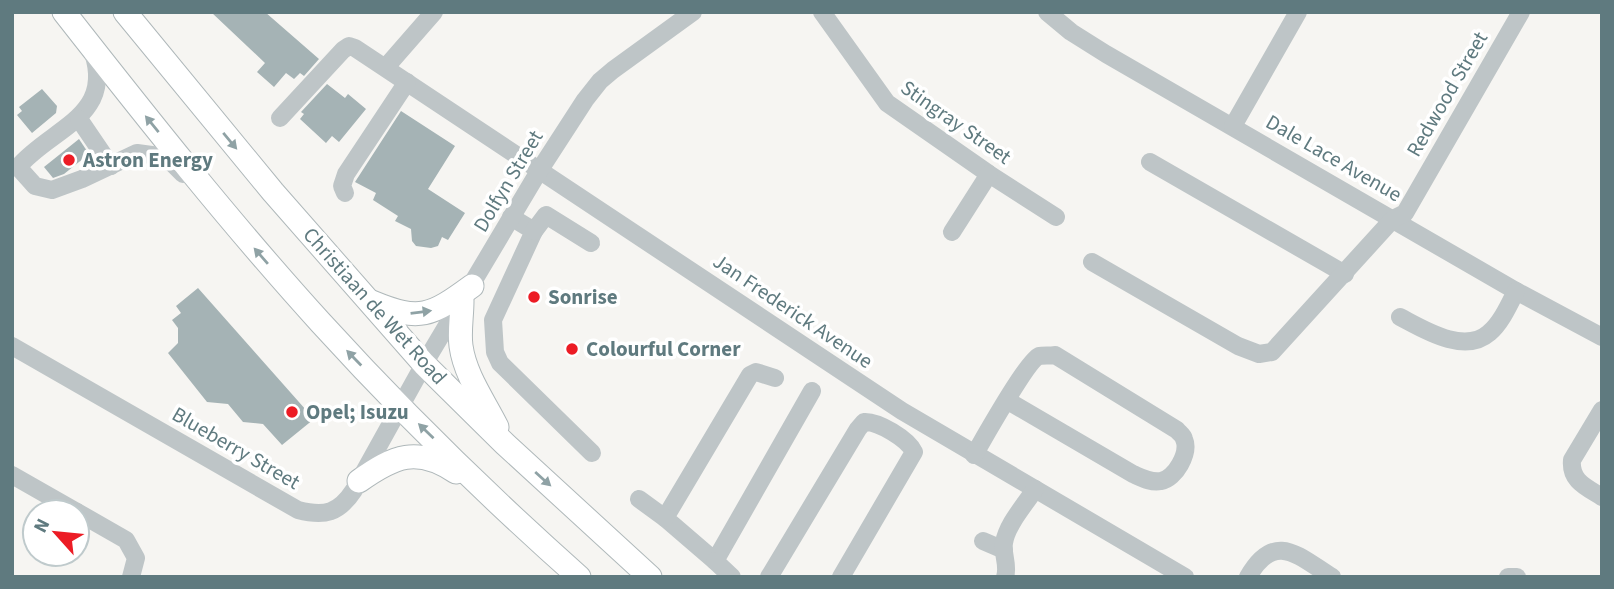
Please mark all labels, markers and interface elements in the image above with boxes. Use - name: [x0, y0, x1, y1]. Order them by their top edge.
- street label: Redwood Street: [1399, 26, 1495, 162]
- street label: Stingray Street: [895, 73, 1017, 171]
- street label: Dale Lace Avenue: [1260, 107, 1408, 209]
- one-way arrow: [145, 116, 160, 133]
- street label: Dolfyn Street: [466, 124, 550, 238]
- one-way arrow: [222, 132, 238, 150]
- place label: Astron Energy: [82, 145, 213, 175]
- marker: Astron Energy: [61, 152, 77, 168]
- street label: Christiaan de Wet Road: [296, 221, 454, 391]
- street label: Jan Frederick Avenue: [707, 246, 879, 376]
- one-way arrow: [253, 247, 269, 265]
- place label: Sonrise: [548, 282, 618, 312]
- marker: Sonrise: [526, 289, 542, 305]
- one-way arrow: [410, 307, 432, 318]
- place label: Colourful Corner: [586, 334, 741, 364]
- marker: Colourful Corner: [564, 341, 580, 357]
- one-way arrow: [346, 350, 362, 367]
- place label: Opel; Isuzu: [306, 397, 409, 427]
- street label: Blueberry Street: [166, 399, 306, 497]
- marker: Opel; Isuzu: [284, 404, 300, 420]
- one-way arrow: [418, 424, 435, 440]
- one-way arrow: [534, 471, 552, 487]
- north arrow: [21, 498, 91, 568]
- text: N: [27, 514, 57, 538]

